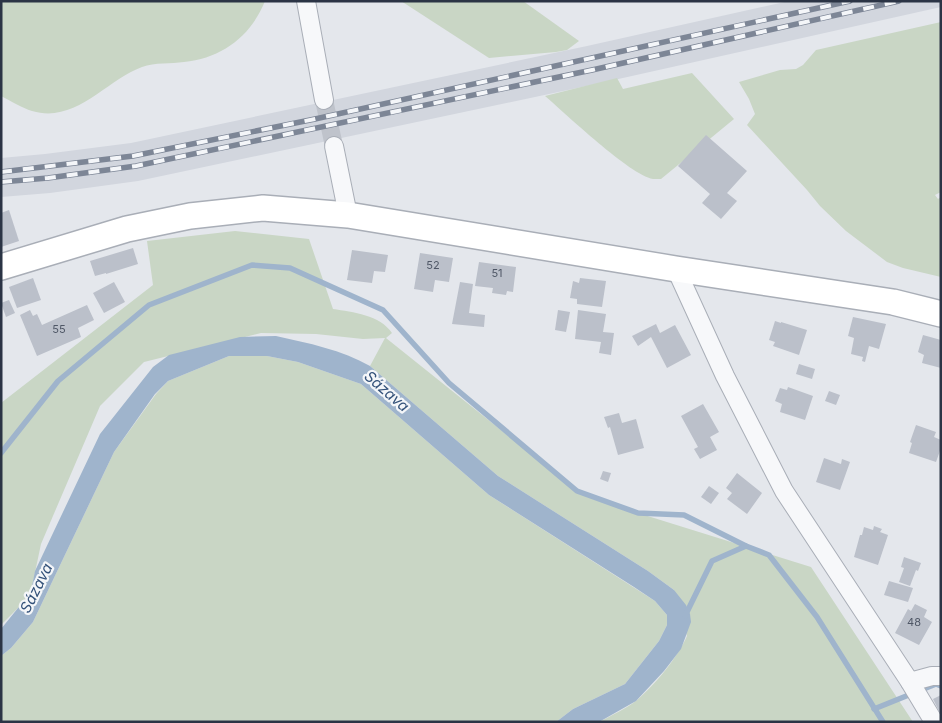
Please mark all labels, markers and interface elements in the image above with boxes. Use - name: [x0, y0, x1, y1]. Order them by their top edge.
- house number: 52: [426, 258, 440, 272]
- house number: 51: [491, 266, 503, 280]
- house number: 55: [52, 322, 66, 336]
- water label: Sázava: [361, 366, 413, 416]
- water label: Sázava: [15, 560, 57, 616]
- house number: 48: [907, 615, 921, 629]

